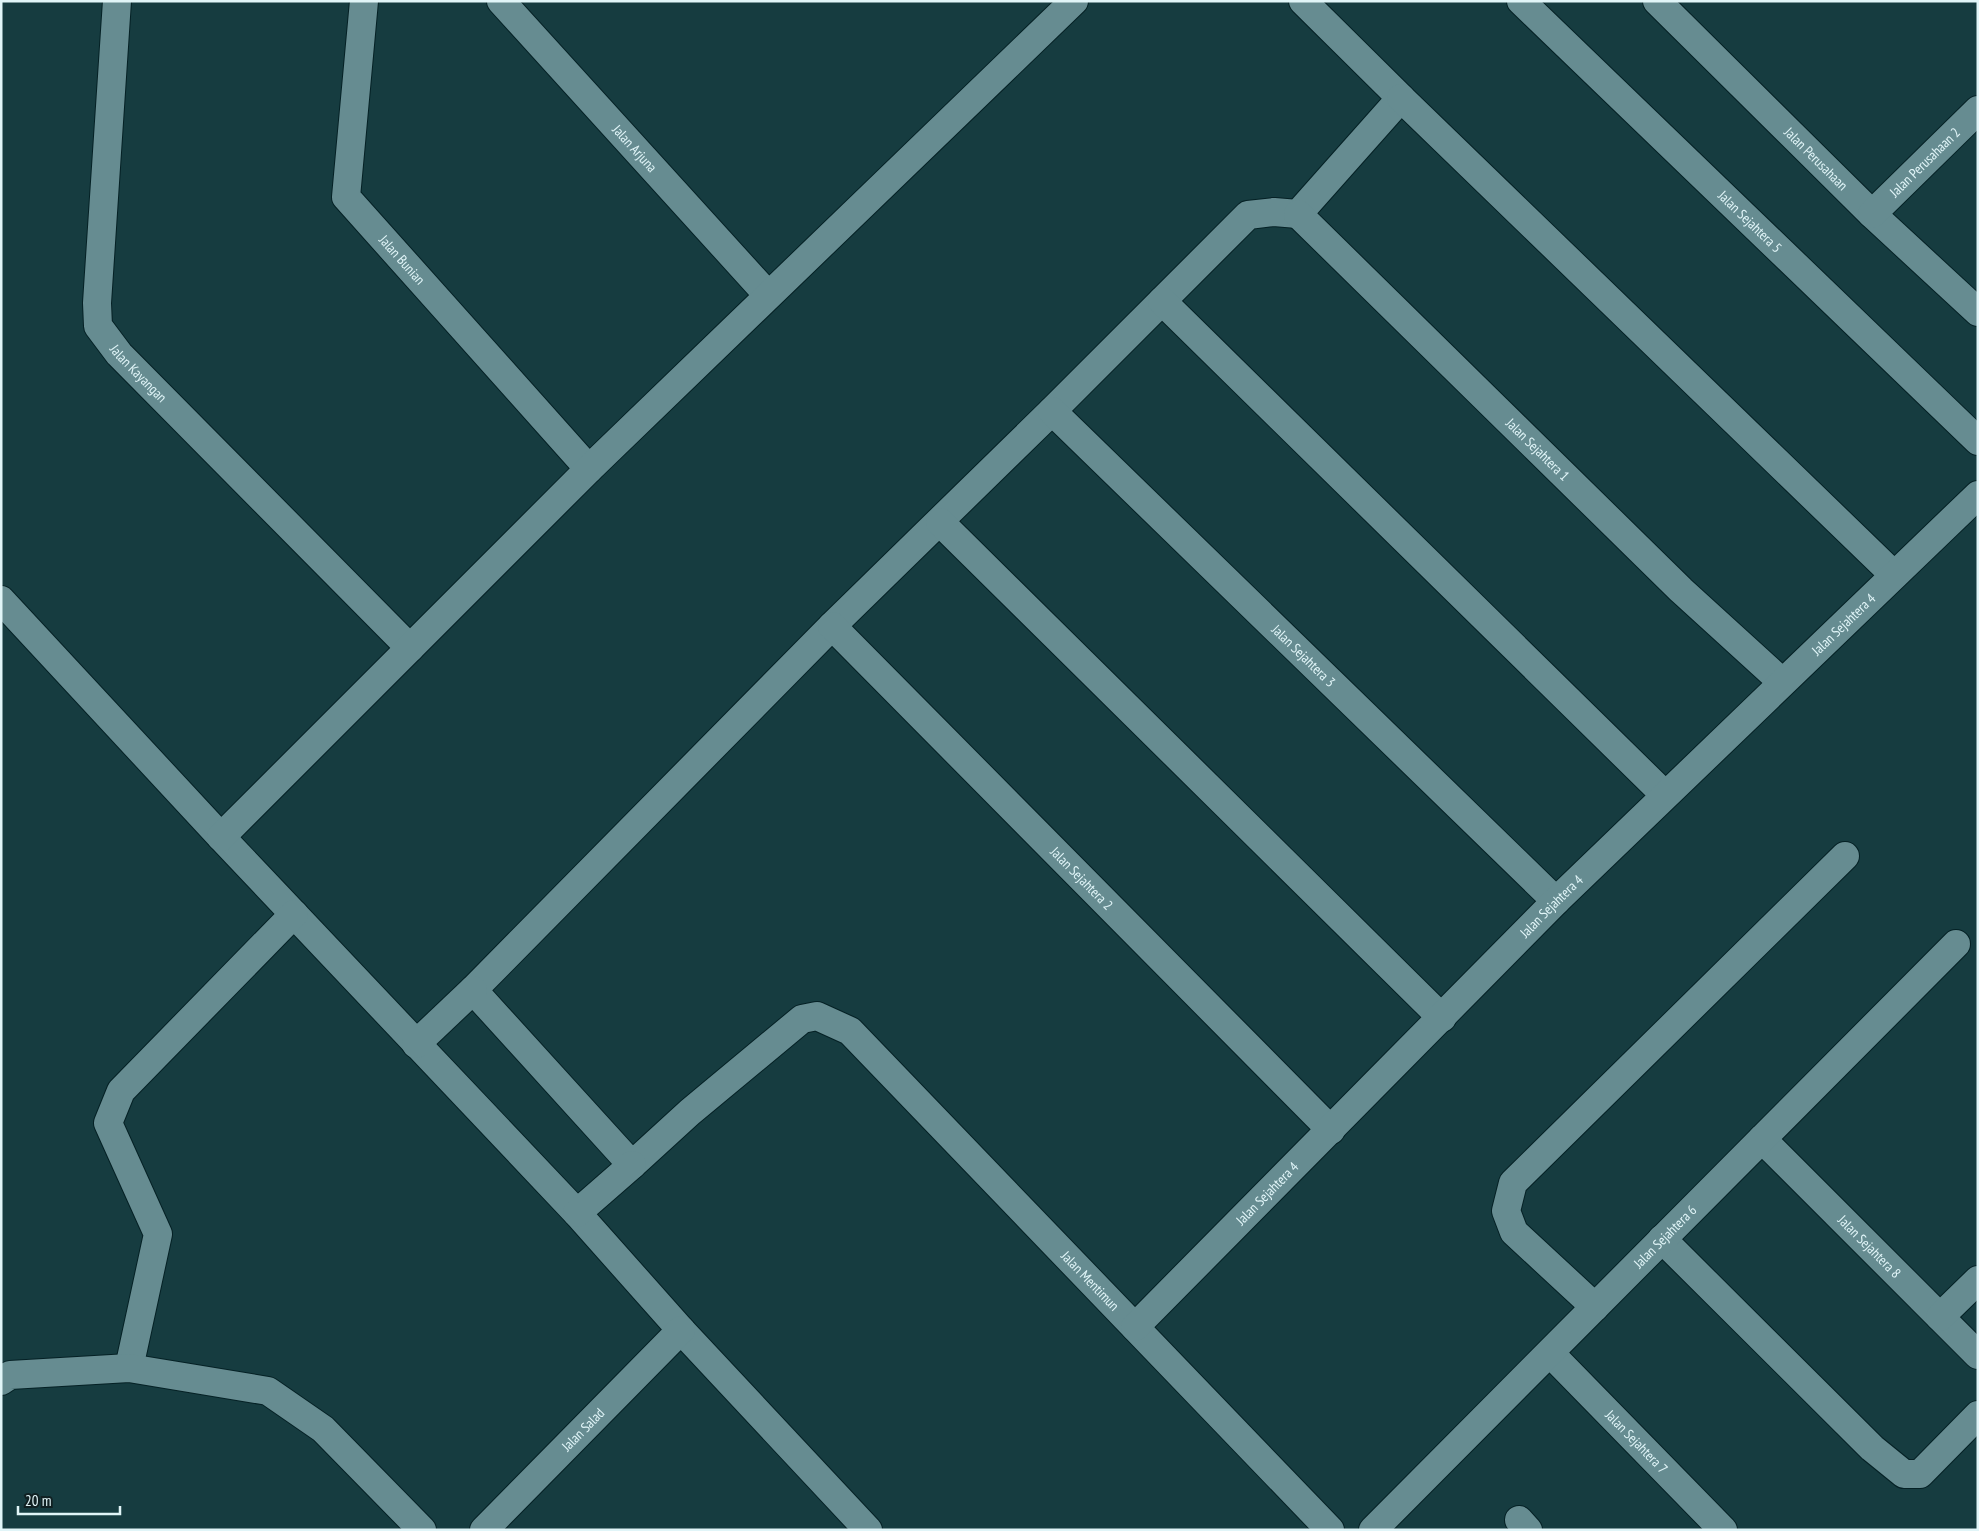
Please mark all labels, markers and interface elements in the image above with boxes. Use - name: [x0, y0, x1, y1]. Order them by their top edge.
- street label: Jalan Arjuna: [608, 120, 661, 176]
- street label: Jalan Perusahaan: [1780, 123, 1852, 194]
- street label: Jalan Perusahaan 2: [1885, 124, 1964, 201]
- street label: Jalan Sejahtera 5: [1714, 186, 1786, 256]
- street label: Jalan Bunian: [375, 230, 429, 288]
- street label: Jalan Kayangan: [105, 340, 171, 406]
- street label: Jalan Sejahtera 1: [1502, 414, 1573, 484]
- street label: Jalan Sejahtera 4: [1807, 589, 1880, 660]
- street label: Jalan Sejahtera 3: [1267, 620, 1339, 691]
- street label: Jalan Sejahtera 2: [1046, 842, 1117, 914]
- street label: Jalan Sejahtera 4: [1515, 870, 1587, 942]
- street label: Jalan Sejahtera 4: [1231, 1157, 1303, 1229]
- street label: Jalan Sejahtera 6: [1629, 1201, 1700, 1273]
- street label: Jalan Sejahtera 8: [1833, 1210, 1905, 1282]
- street label: Jalan Mentimun: [1057, 1246, 1123, 1314]
- street label: Jalan Salad: [557, 1404, 608, 1456]
- street label: Jalan Sejahtera 7: [1601, 1405, 1672, 1477]
- scale bar: [18, 1484, 120, 1516]
- text: 20 m: [25, 1491, 51, 1510]

